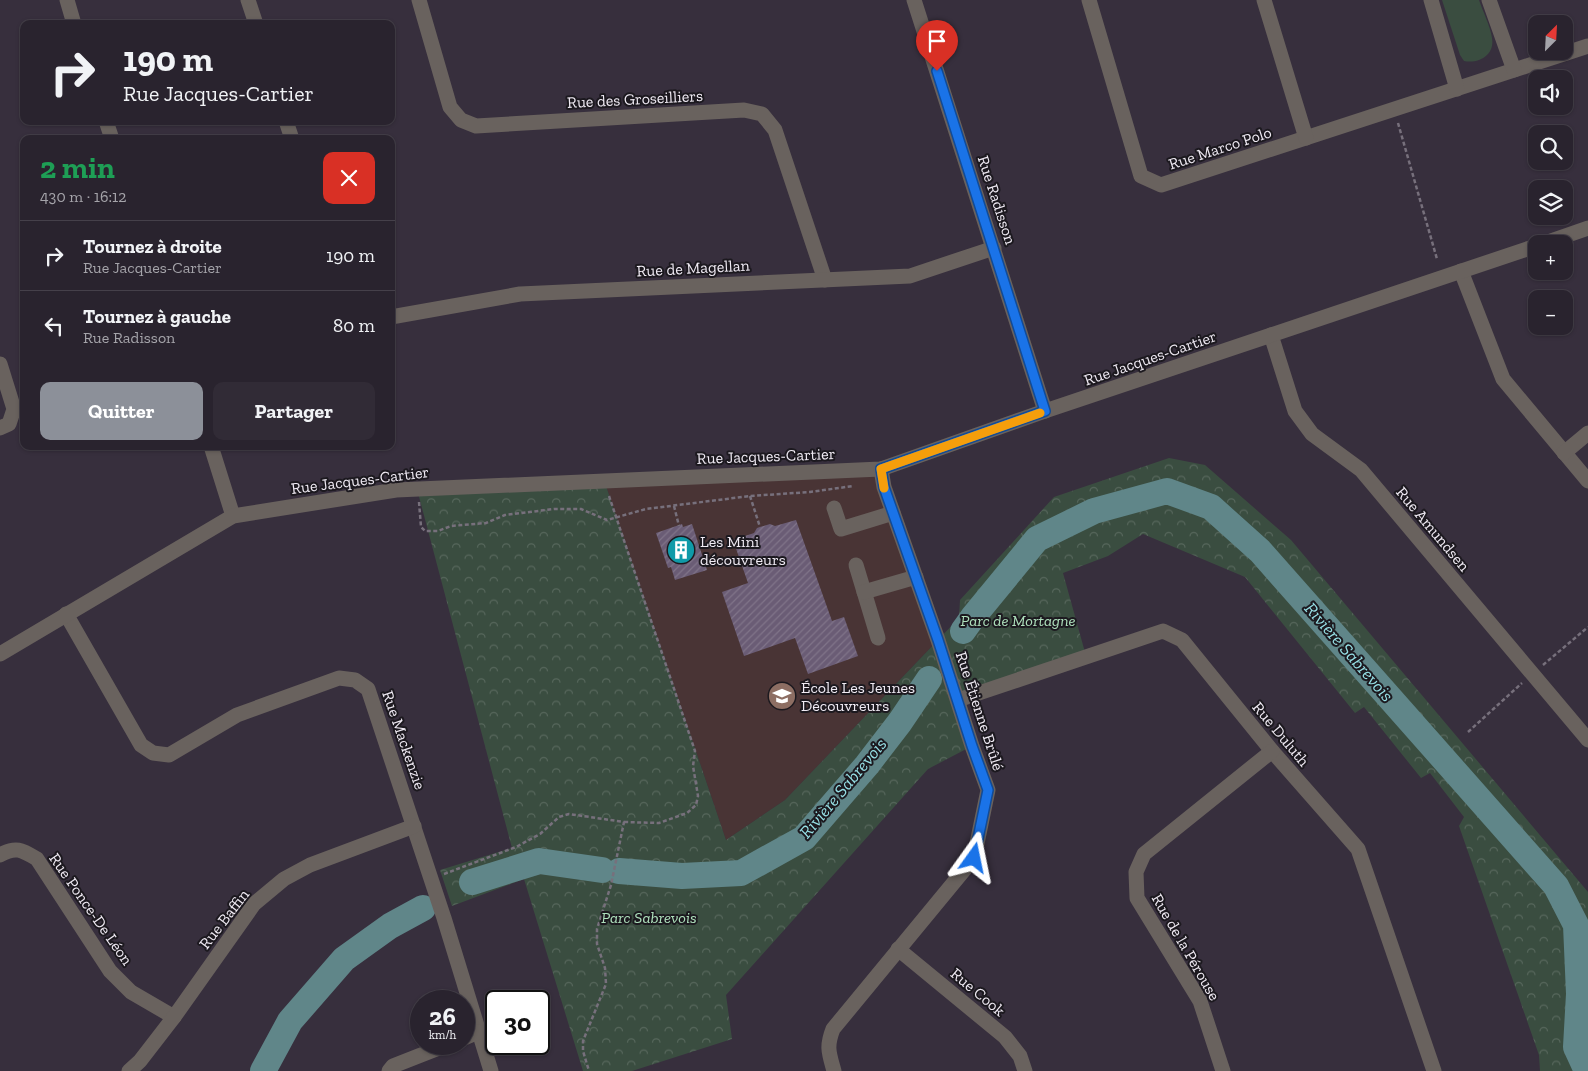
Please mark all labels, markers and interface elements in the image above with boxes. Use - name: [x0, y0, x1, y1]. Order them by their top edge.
- north arrow: [1528, 15, 1572, 60]
- map controls: [1528, 15, 1573, 335]
- pin: [916, 20, 958, 71]
- icon: arrive: [923, 27, 951, 55]
- text: 190 m: [123, 38, 213, 80]
- icon: right: [40, 40, 105, 105]
- button: sound: [1528, 70, 1573, 115]
- text: Rue Jacques-Cartier: [123, 80, 314, 107]
- street label: Rue des Groseilliers: [567, 86, 703, 112]
- street label: Rue Marco Polo: [1166, 122, 1274, 174]
- button: search: [1528, 125, 1573, 170]
- text: 2 min: [40, 150, 115, 186]
- button: close: [323, 152, 375, 204]
- street label: Rue Radisson: [974, 153, 1021, 248]
- button: layers: [1528, 180, 1573, 225]
- text: 430 m · 16:12: [40, 187, 127, 206]
- text: Tournez à droite: [83, 235, 222, 258]
- button: +: [1528, 235, 1573, 280]
- icon: right: [40, 242, 68, 270]
- text: 190 m: [326, 244, 375, 267]
- street label: Rue de Magellan: [636, 256, 751, 280]
- text: Rue Jacques-Cartier: [83, 258, 222, 277]
- button: −: [1528, 290, 1573, 335]
- text: Tournez à gauche: [83, 305, 231, 328]
- icon: left: [40, 312, 68, 340]
- text: 80 m: [333, 314, 375, 337]
- street label: Rue Jacques-Cartier: [1081, 326, 1219, 390]
- text: Rue Radisson: [83, 328, 175, 347]
- button: Quitter: [40, 382, 203, 440]
- button: Partager: [213, 382, 375, 440]
- street label: Rue Jacques-Cartier: [696, 444, 836, 468]
- street label: Rue Jacques-Cartier: [290, 462, 430, 498]
- street label: Rue Amundsen: [1392, 483, 1474, 576]
- place label: Les Mini découvreurs: [700, 532, 786, 569]
- building icon: Les Mini découvreurs: [666, 535, 696, 565]
- water label: Rivière Sabrevois: [1300, 598, 1398, 706]
- park label: Parc de Mortagne: [960, 611, 1076, 630]
- street label: Rue Étienne Brûlé: [952, 649, 1008, 773]
- place label: École Les Jeunes Découvreurs: [801, 678, 915, 715]
- school or university icon: École Les Jeunes Découvreurs: [767, 681, 797, 711]
- street label: Rue Mackenzie: [378, 688, 430, 792]
- street label: Rue Duluth: [1249, 698, 1313, 770]
- water label: Rivière Sabrevois: [795, 733, 891, 843]
- position arrow: [947, 831, 999, 883]
- street label: Rue Ponce-De Léon: [45, 849, 137, 969]
- street label: Rue Baffin: [195, 885, 254, 953]
- street label: Rue de la Pérouse: [1148, 890, 1224, 1004]
- park label: Parc Sabrevois: [601, 908, 697, 927]
- street label: Rue Cook: [947, 964, 1010, 1021]
- speed limit sign: 30: [485, 990, 550, 1055]
- text: 26: [429, 1001, 456, 1031]
- text: km/h: [429, 1028, 456, 1042]

